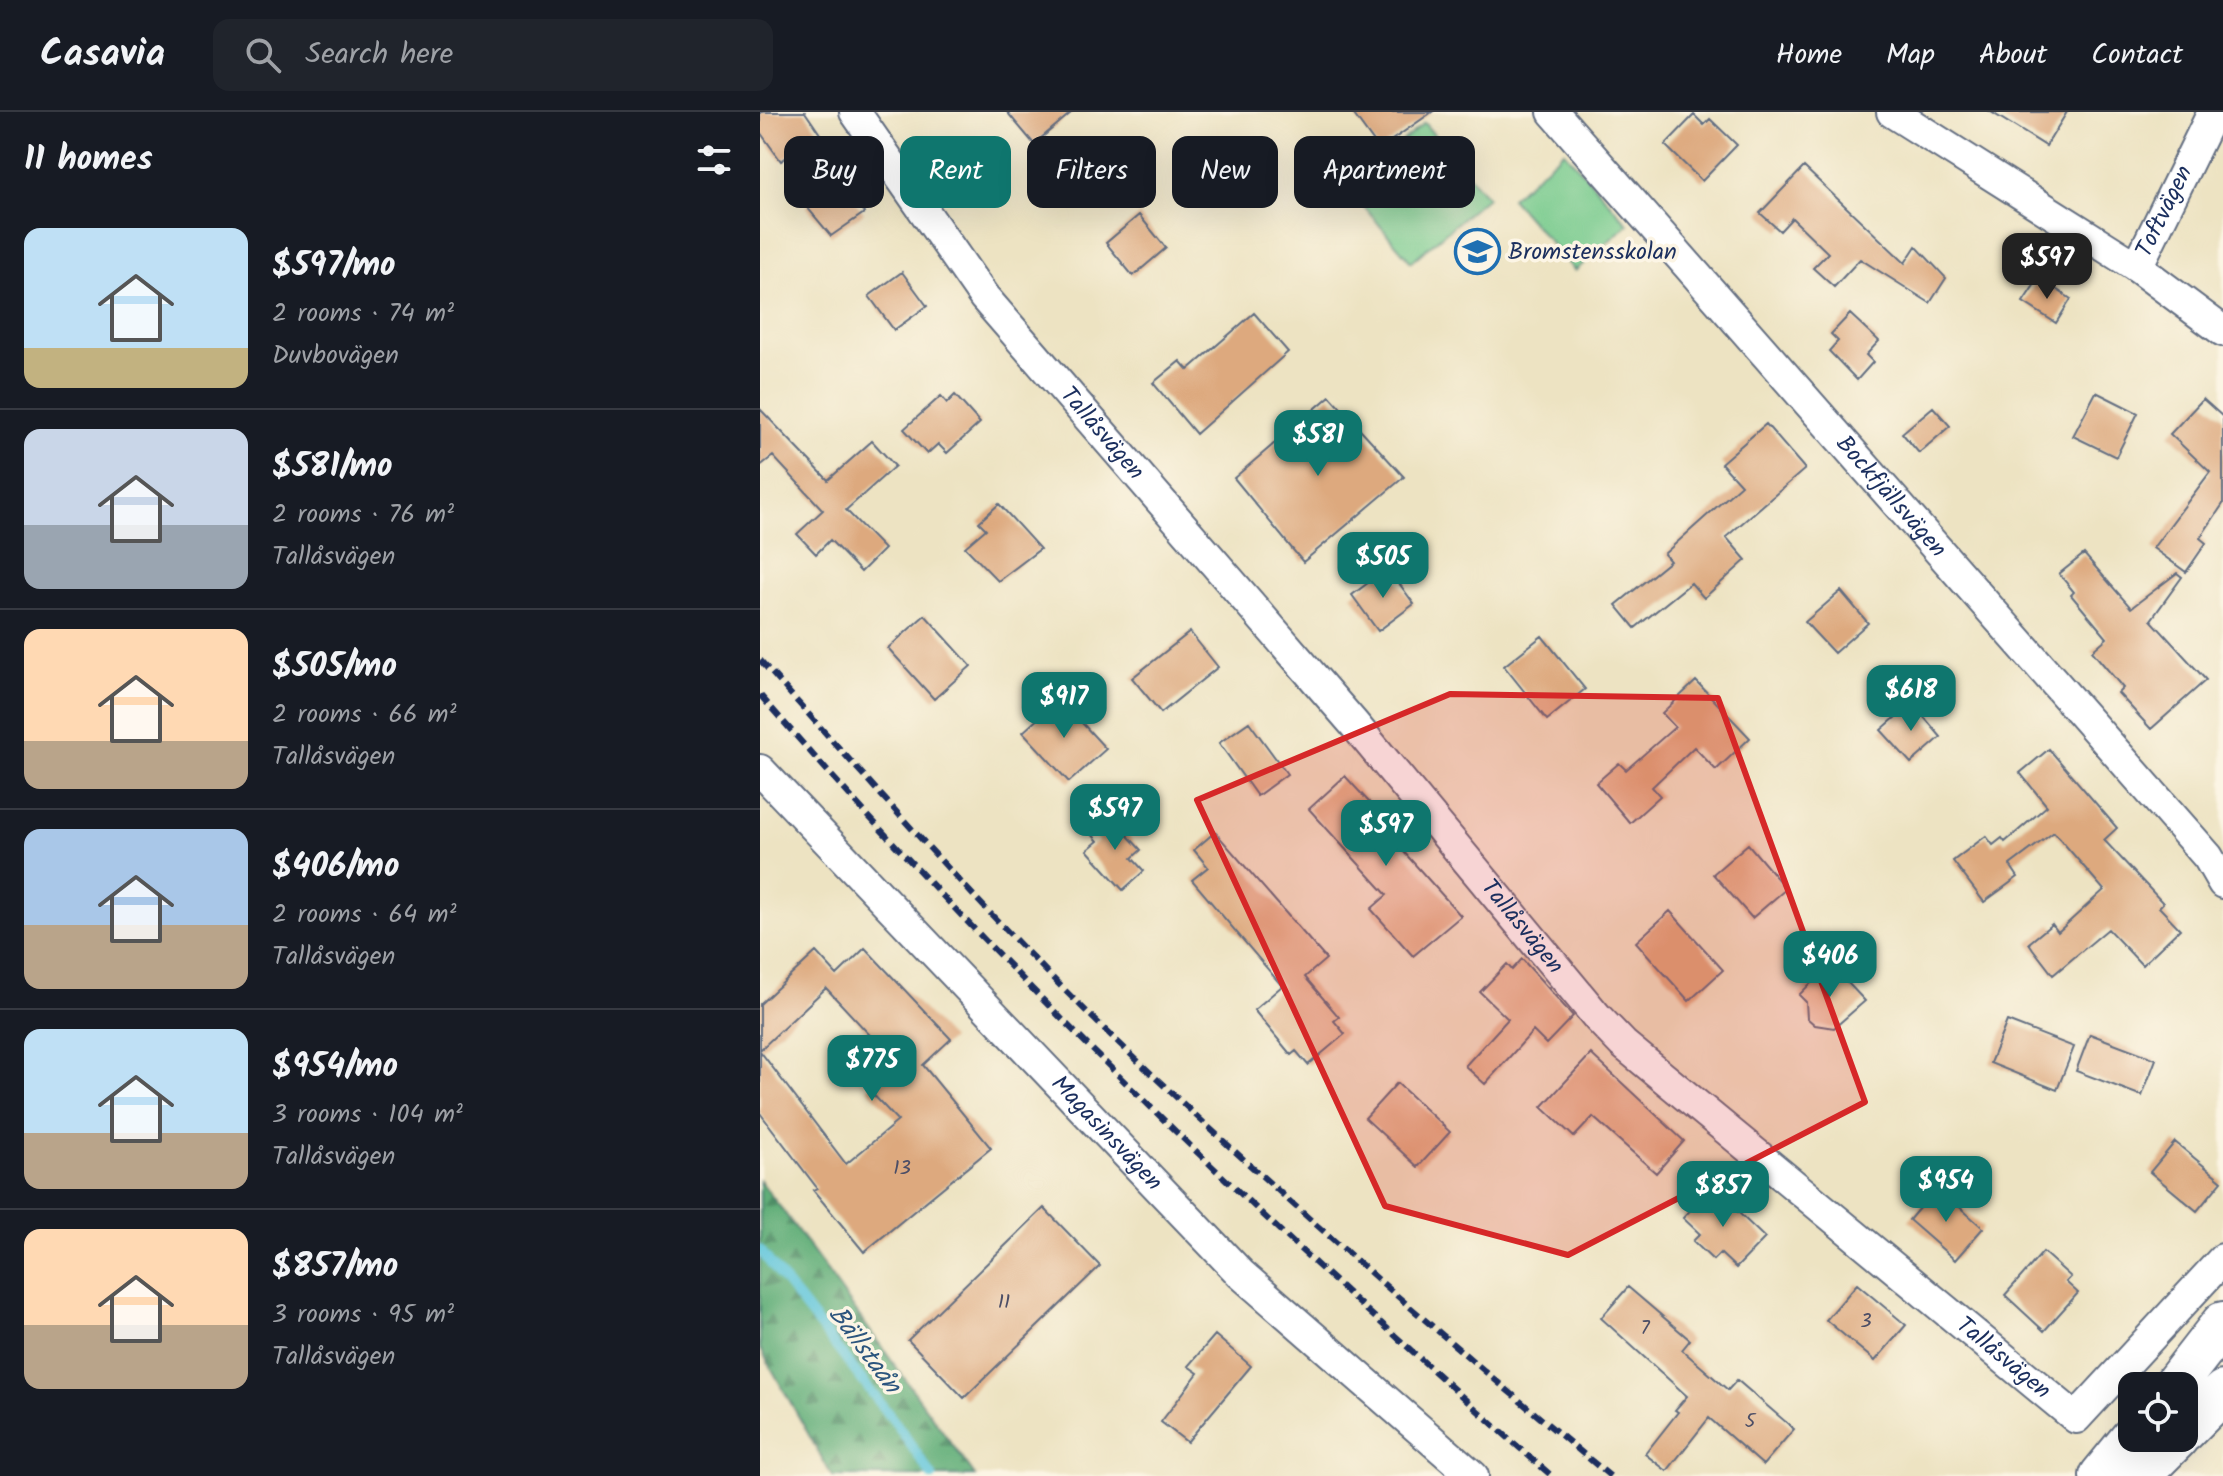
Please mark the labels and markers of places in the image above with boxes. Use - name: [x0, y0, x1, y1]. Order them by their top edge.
- school or university icon: Bromstensskolan: [1453, 228, 1501, 276]
- place label: Bromstensskolan: [1508, 233, 1677, 272]
- pin: $597: [2000, 233, 2094, 301]
- pin: $581: [1271, 410, 1365, 478]
- pin: $505: [1336, 532, 1430, 600]
- pin: $618: [1864, 665, 1958, 733]
- pin: $917: [1017, 672, 1111, 740]
- pin: $597: [1068, 784, 1162, 852]
- pin: $597: [1339, 800, 1433, 868]
- pin: $406: [1783, 931, 1877, 999]
- pin: $775: [825, 1035, 919, 1103]
- pin: $954: [1899, 1156, 1993, 1224]
- pin: $857: [1676, 1161, 1770, 1229]

